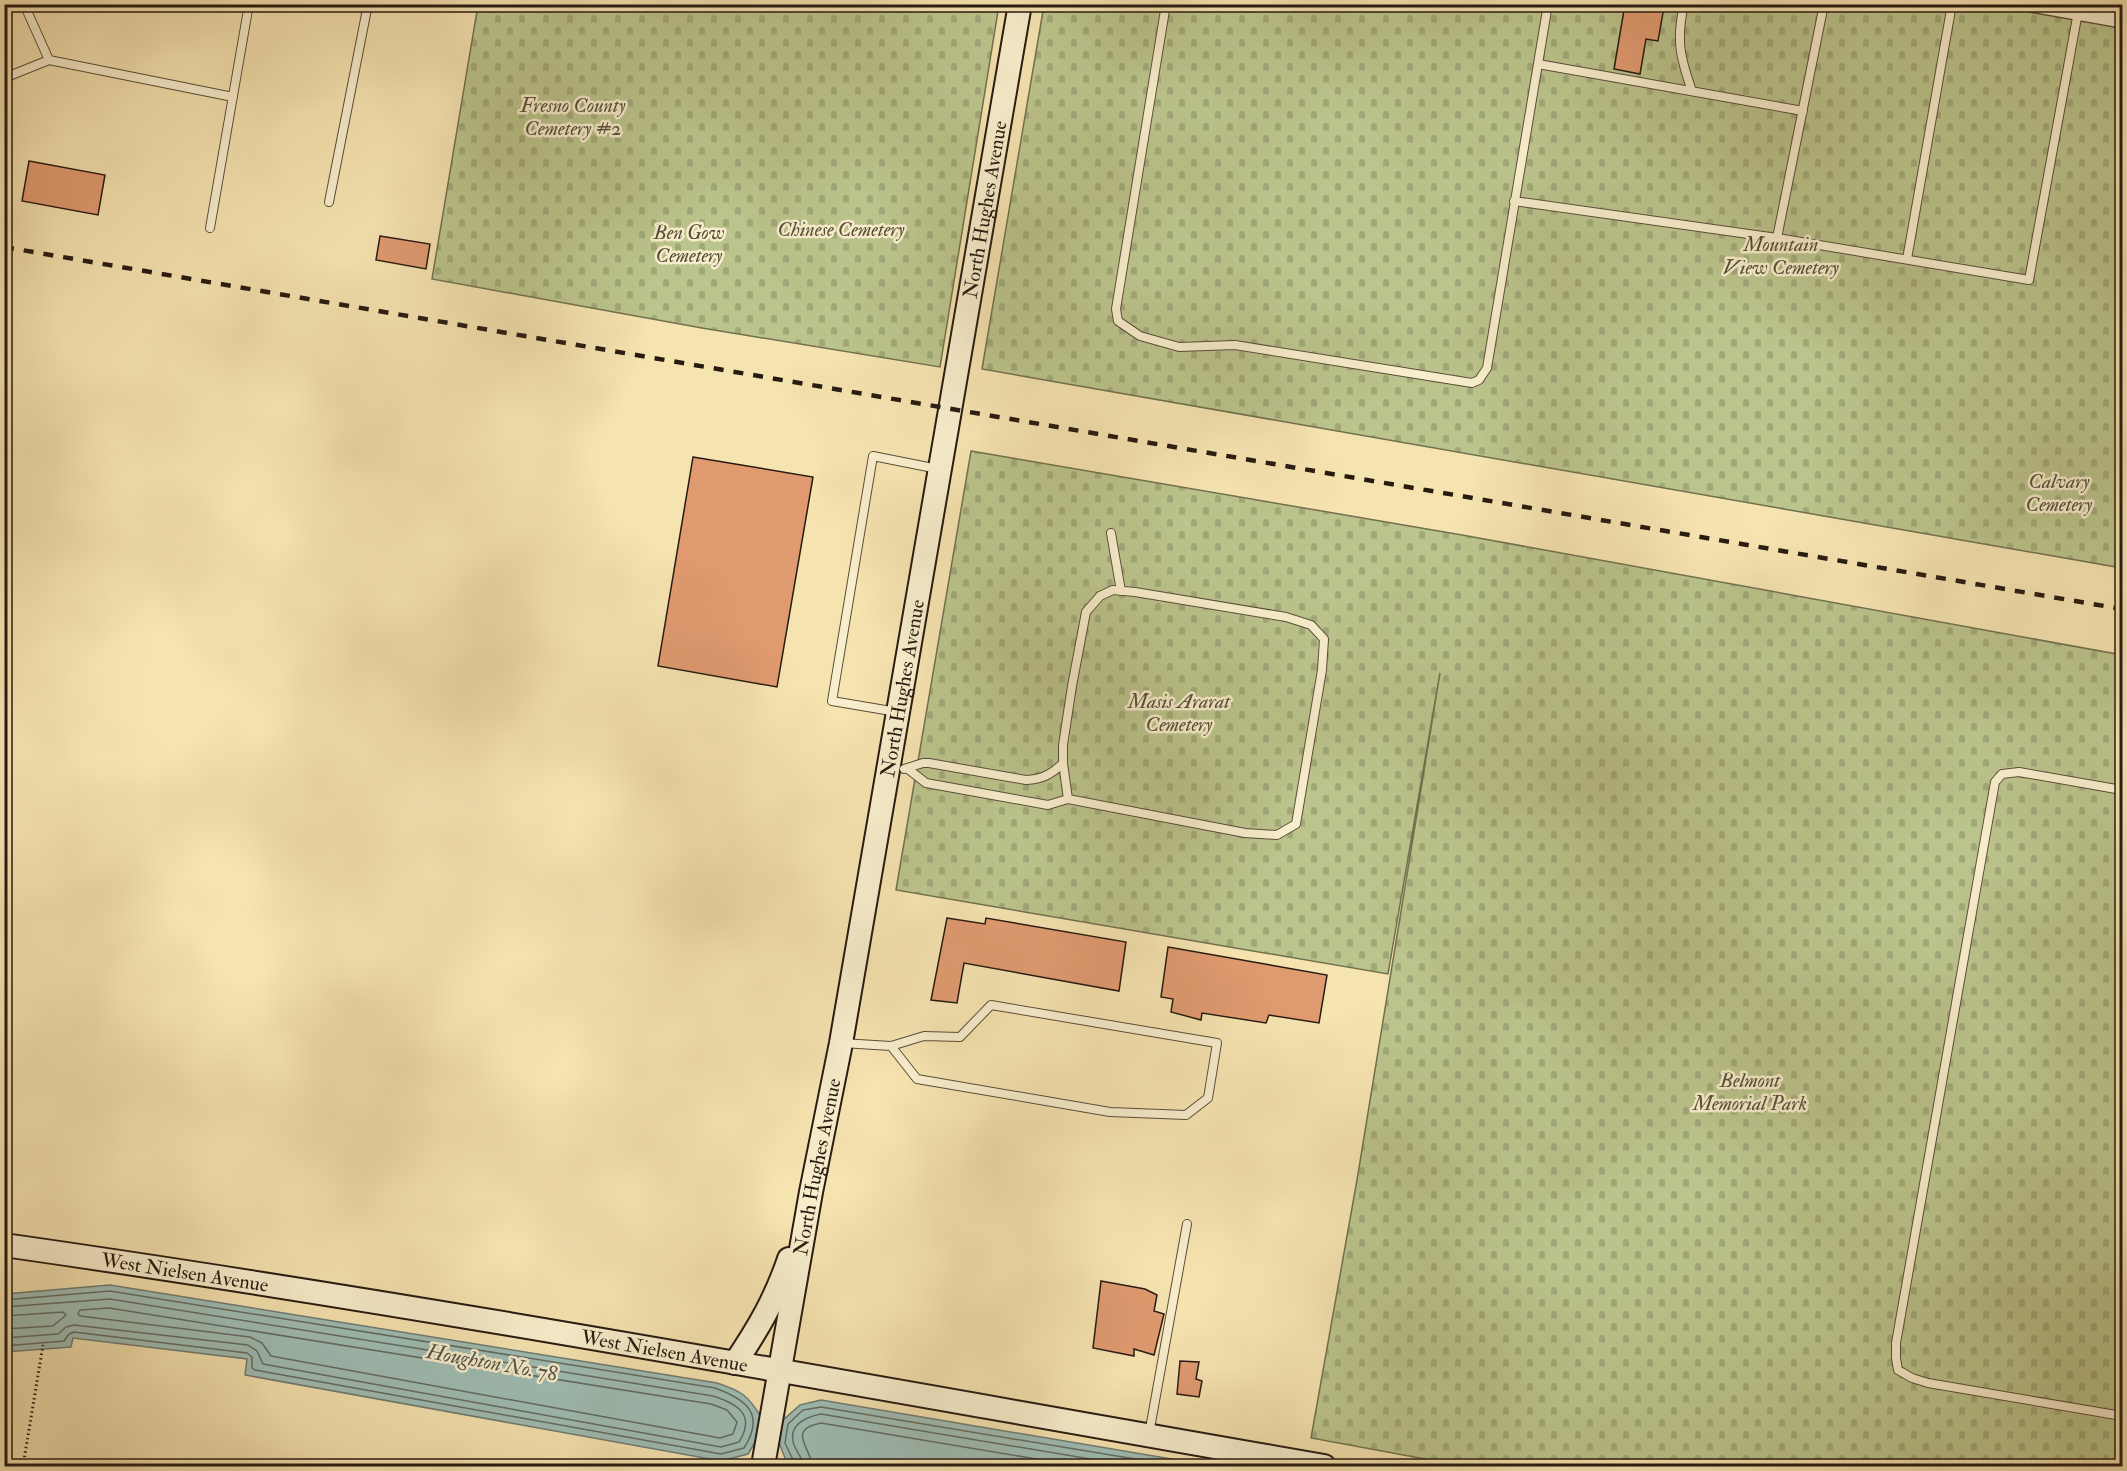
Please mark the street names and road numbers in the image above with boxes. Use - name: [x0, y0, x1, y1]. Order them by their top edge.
- street label: North Hughes Avenue: [957, 119, 1012, 300]
- street label: North Hughes Avenue: [874, 598, 930, 779]
- street label: North Hughes Avenue: [788, 1076, 846, 1257]
- street label: West Nielsen Avenue: [99, 1247, 270, 1297]
- street label: West Nielsen Avenue: [578, 1324, 750, 1377]

